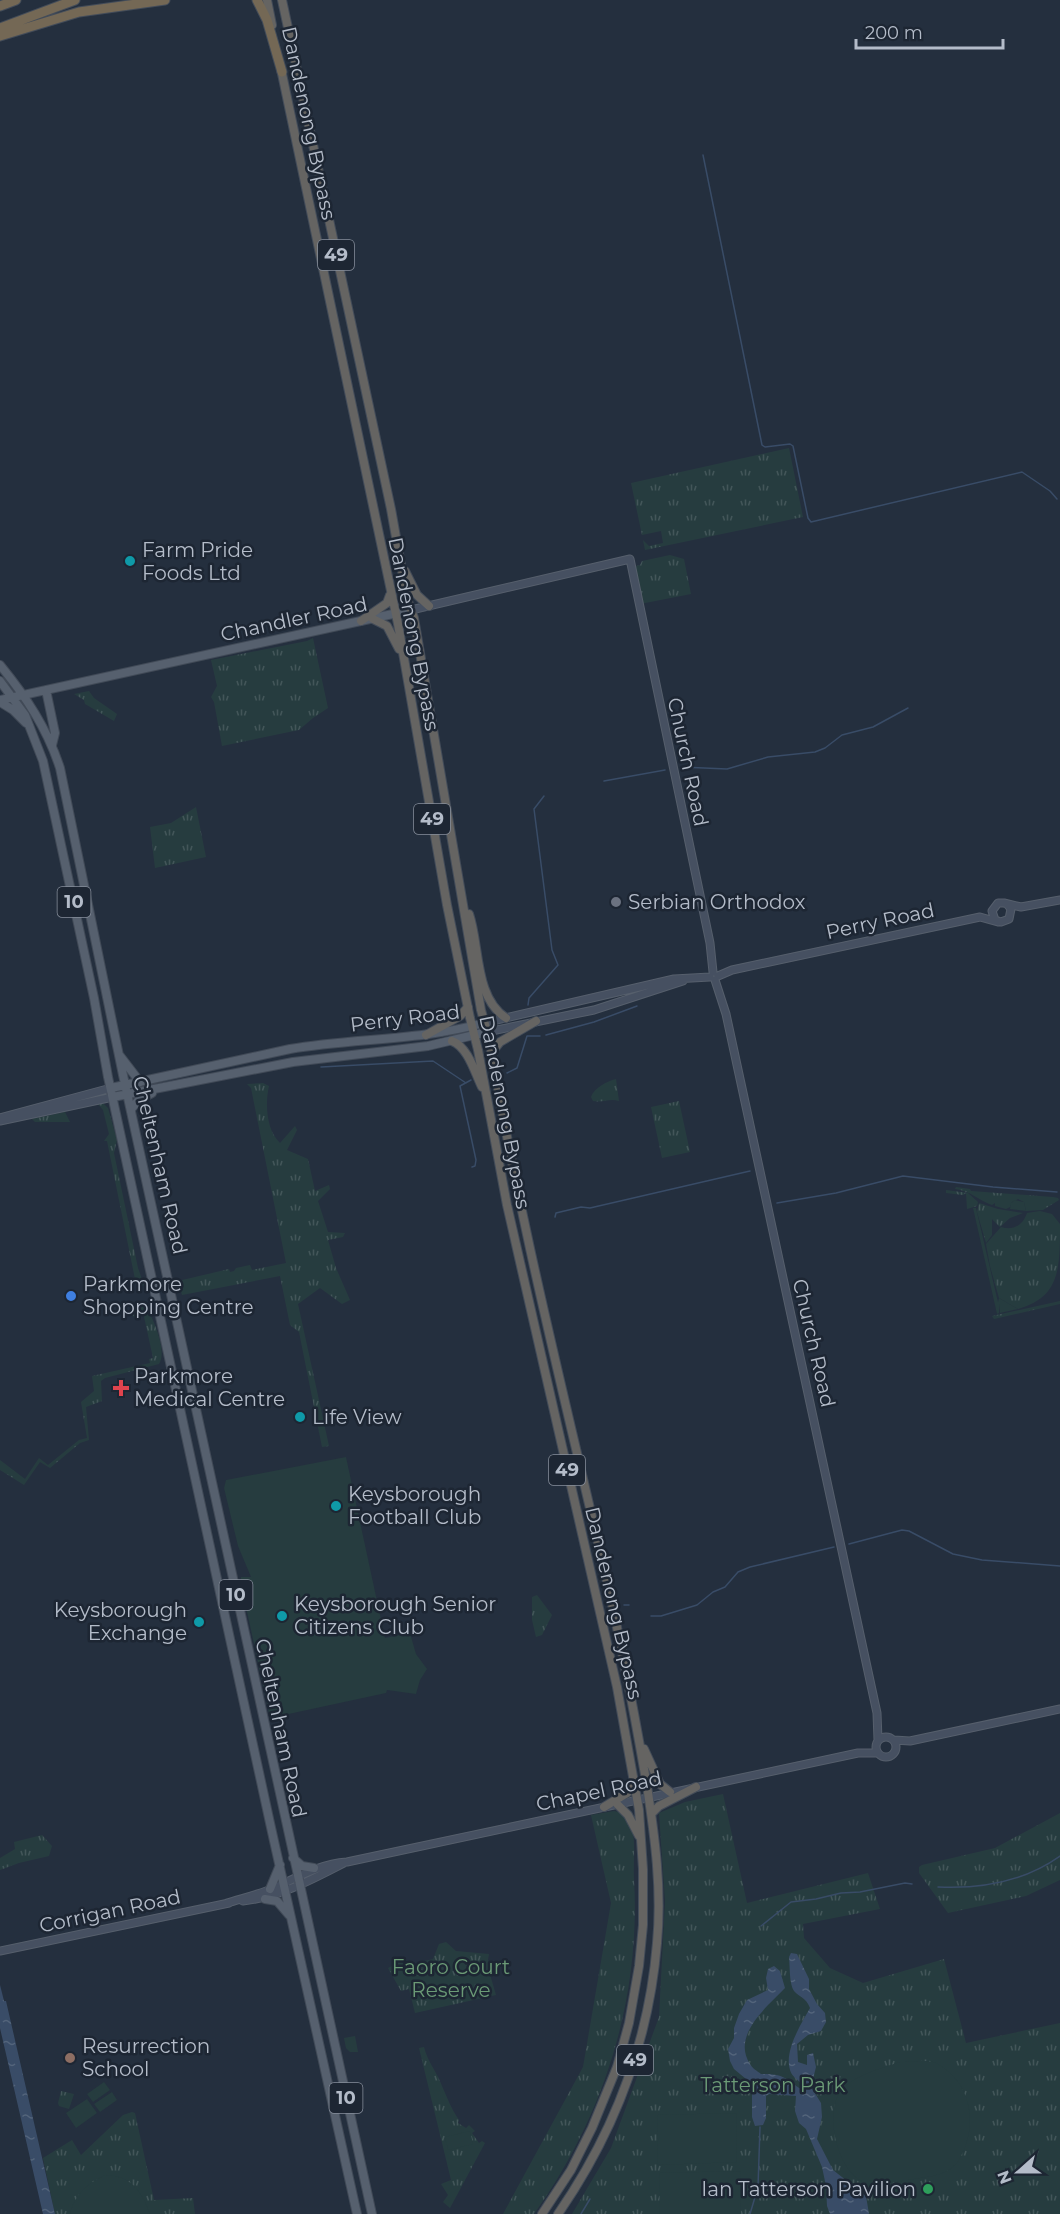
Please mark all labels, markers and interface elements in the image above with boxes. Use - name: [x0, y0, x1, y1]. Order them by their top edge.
- scale bar: [856, 12, 1003, 50]
- text: 200 m: [865, 22, 923, 44]
- street label: Dandenong Bypass: [277, 24, 341, 222]
- road number: 49: [318, 240, 354, 270]
- street label: Dandenong Bypass: [383, 535, 445, 733]
- place label: Farm Pride Foods Ltd: [142, 538, 253, 585]
- marker: Farm Pride Foods Ltd: [123, 554, 137, 568]
- street label: Chandler Road: [218, 592, 370, 646]
- street label: Church Road: [663, 695, 713, 829]
- road number: 49: [414, 804, 450, 834]
- road number: 10: [58, 887, 90, 917]
- place label: Serbian Orthodox: [628, 890, 806, 914]
- marker: Serbian Orthodox: [609, 895, 623, 909]
- street label: Perry Road: [824, 898, 936, 944]
- street label: Perry Road: [349, 999, 461, 1037]
- street label: Dandenong Bypass: [474, 1013, 536, 1211]
- street label: Cheltenham Road: [128, 1073, 192, 1257]
- place label: Parkmore Shopping Centre: [83, 1272, 254, 1319]
- street label: Church Road: [788, 1276, 840, 1410]
- marker: Parkmore Shopping Centre: [64, 1289, 78, 1303]
- place label: Parkmore Medical Centre: [134, 1364, 285, 1411]
- marker: Parkmore Medical Centre: [112, 1379, 130, 1397]
- place label: Life View: [312, 1405, 402, 1429]
- marker: Life View: [293, 1410, 307, 1424]
- road number: 49: [549, 1455, 585, 1485]
- place label: Keysborough Football Club: [348, 1482, 481, 1529]
- marker: Keysborough Football Club: [329, 1499, 343, 1513]
- street label: Dandenong Bypass: [580, 1504, 648, 1702]
- road number: 10: [220, 1580, 252, 1610]
- place label: Keysborough Senior Citizens Club: [294, 1592, 496, 1639]
- place label: Keysborough Exchange: [54, 1598, 187, 1645]
- marker: Keysborough Senior Citizens Club: [275, 1609, 289, 1623]
- marker: Keysborough Exchange: [192, 1615, 206, 1629]
- street label: Cheltenham Road: [250, 1636, 312, 1820]
- street label: Chapel Road: [534, 1766, 664, 1816]
- street label: Corrigan Road: [37, 1884, 183, 1938]
- park label: Faoro Court Reserve: [392, 1955, 510, 2002]
- place label: Resurrection School: [82, 2034, 210, 2081]
- road number: 49: [617, 2045, 653, 2075]
- marker: Resurrection School: [63, 2051, 77, 2065]
- park label: Tatterson Park: [700, 2073, 846, 2097]
- road number: 10: [330, 2083, 362, 2113]
- north arrow: [988, 2142, 1048, 2202]
- text: N: [993, 2168, 1016, 2187]
- place label: Ian Tatterson Pavilion: [701, 2177, 916, 2201]
- marker: Ian Tatterson Pavilion: [921, 2182, 935, 2196]

